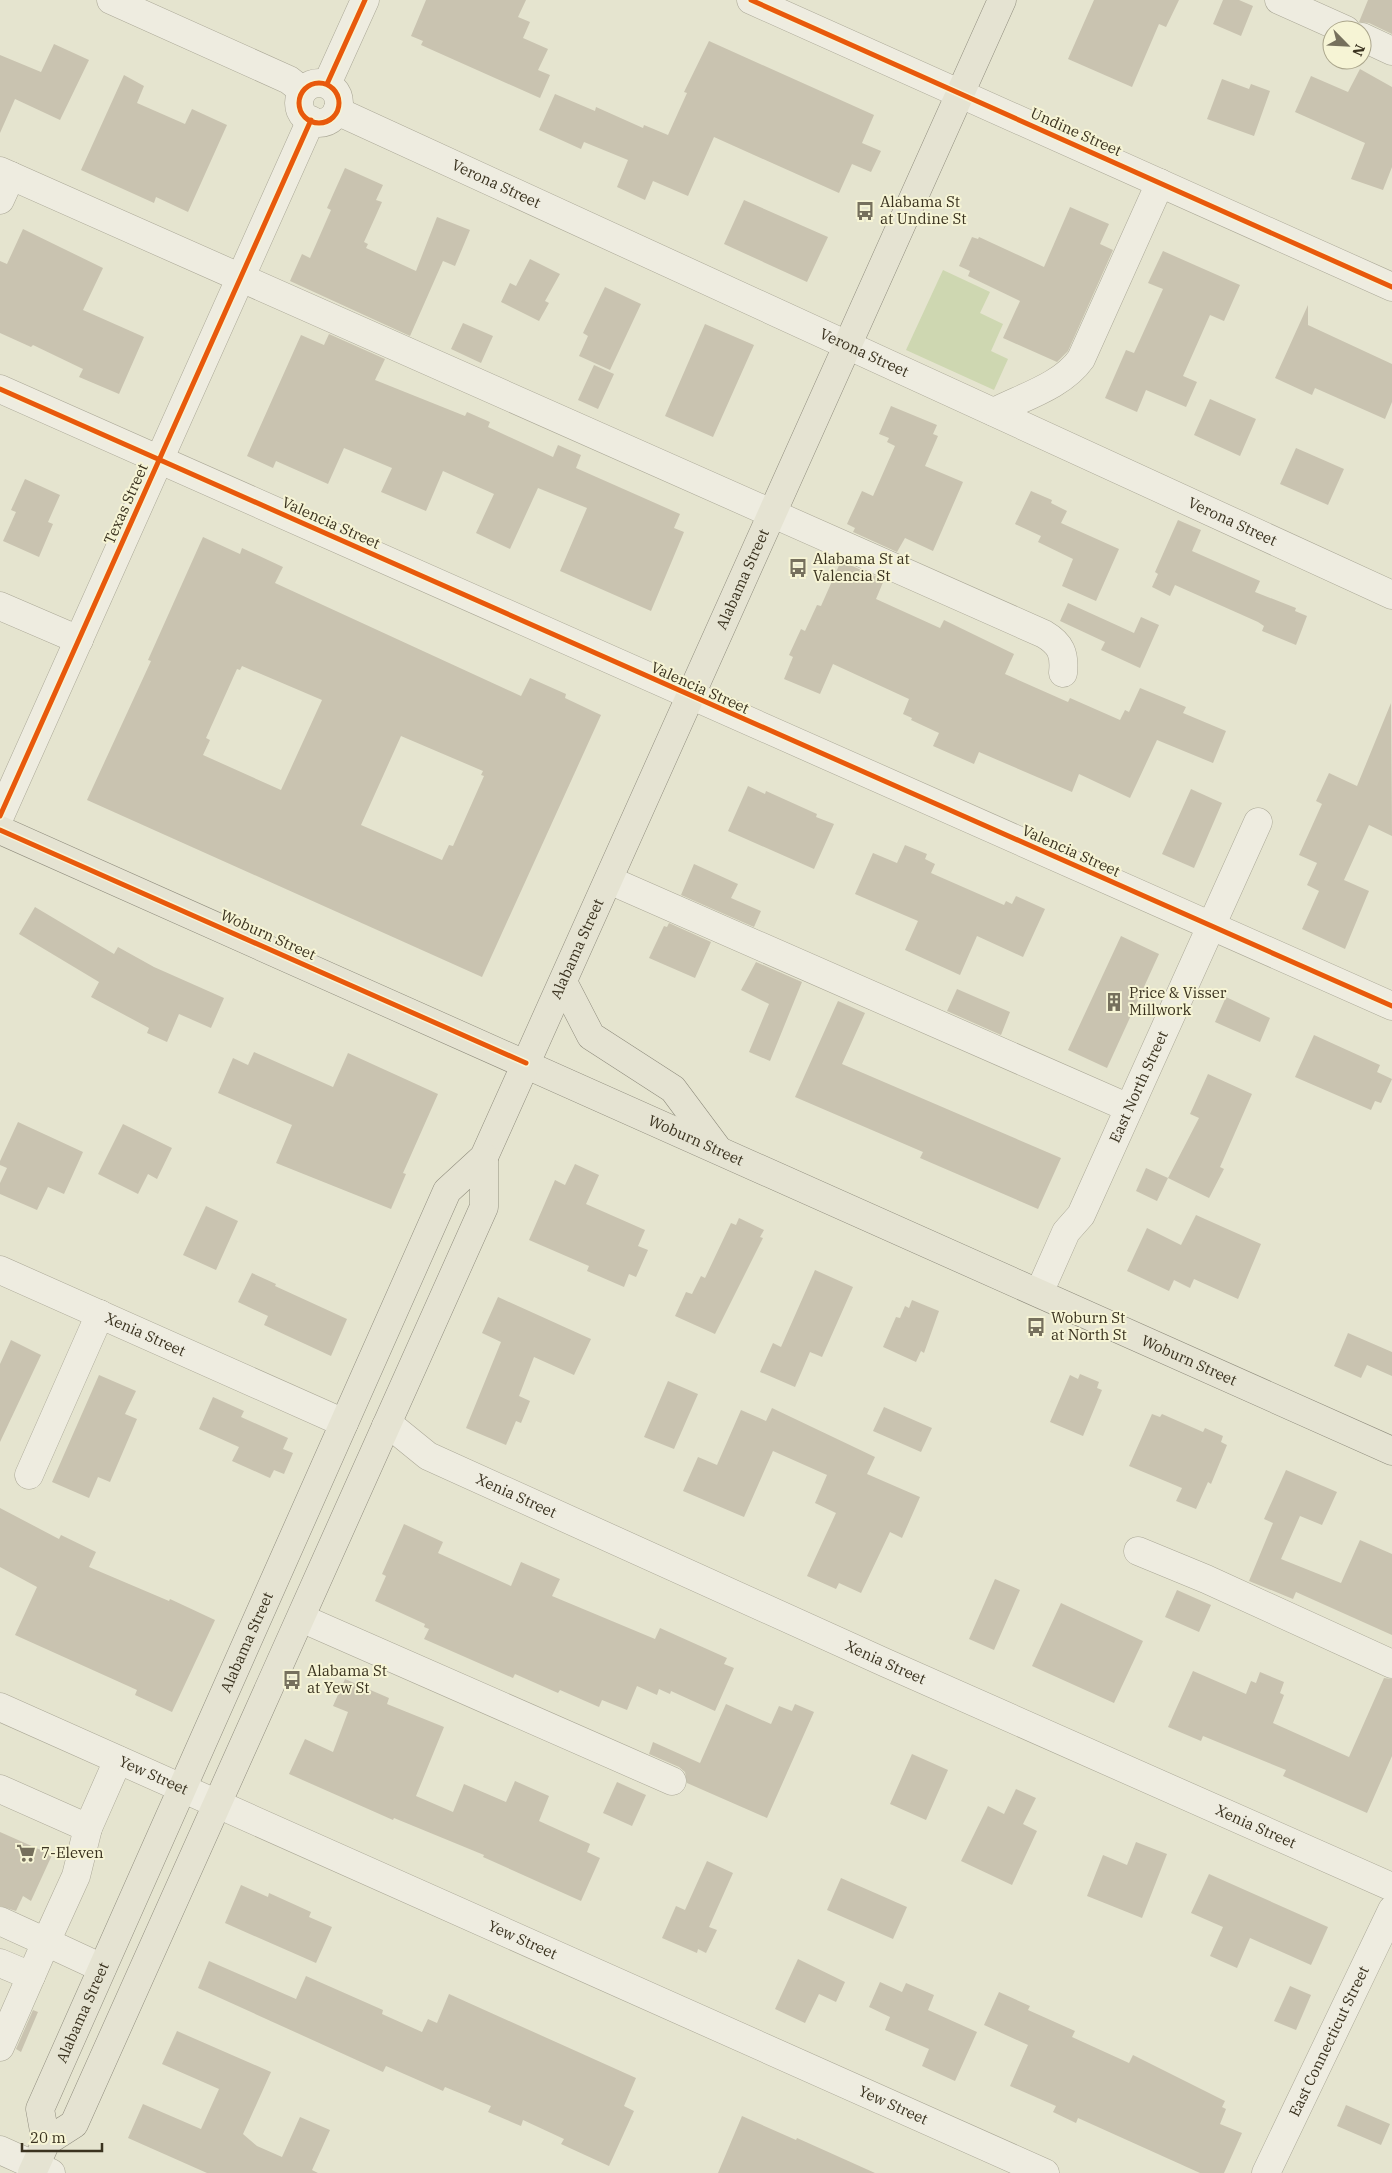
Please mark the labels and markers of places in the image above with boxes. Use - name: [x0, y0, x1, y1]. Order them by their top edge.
- place label: Alabama St at Undine St: [880, 192, 967, 228]
- bus stop icon: Alabama St at Undine St: [854, 200, 876, 222]
- place label: Alabama St at Valencia St: [813, 549, 910, 585]
- bus stop icon: Alabama St at Valencia St: [787, 557, 809, 579]
- place label: Price & Visser Millwork: [1129, 983, 1227, 1019]
- building icon: Price & Visser Millwork: [1103, 991, 1125, 1013]
- place label: Woburn St at North St: [1051, 1308, 1127, 1344]
- bus stop icon: Woburn St at North St: [1025, 1316, 1047, 1338]
- place label: Alabama St at Yew St: [307, 1661, 387, 1697]
- bus stop icon: Alabama St at Yew St: [281, 1669, 303, 1691]
- supermarket icon: 7-Eleven: [15, 1842, 37, 1864]
- place label: 7-Eleven: [41, 1843, 104, 1862]

